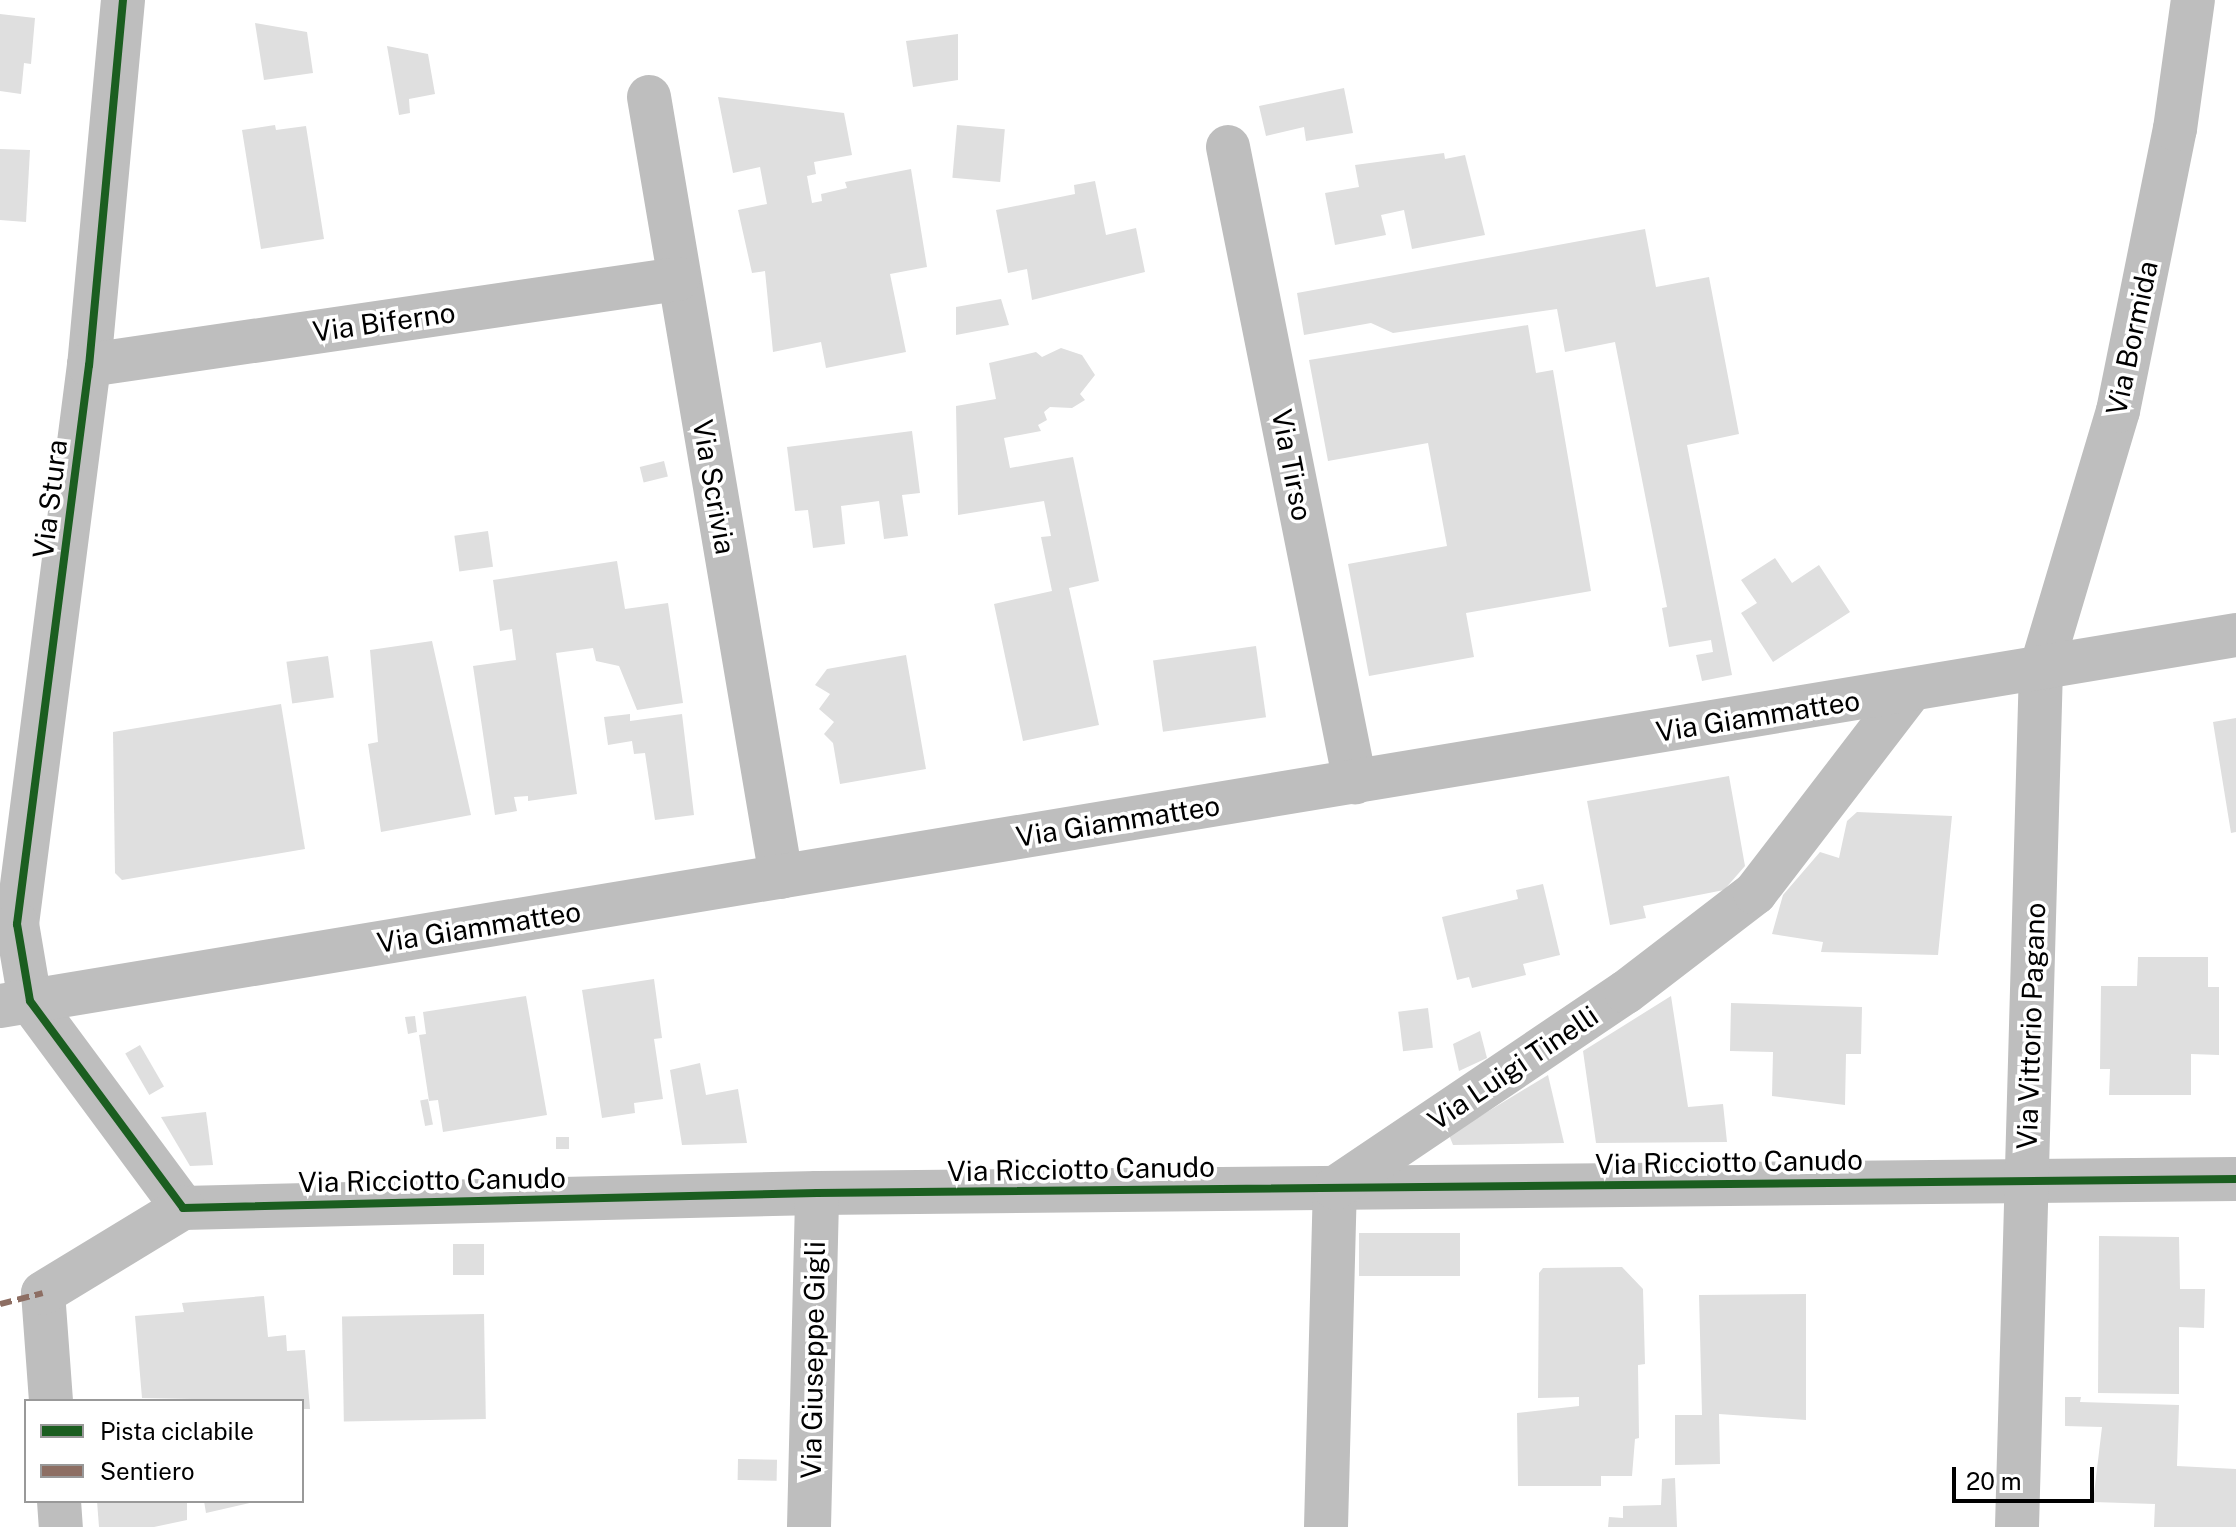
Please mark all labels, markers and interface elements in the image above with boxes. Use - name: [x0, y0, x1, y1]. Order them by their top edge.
- street label: Via Bormida: [2099, 258, 2165, 418]
- street label: Via Biferno: [311, 295, 457, 349]
- street label: Via Tirso: [1265, 407, 1319, 523]
- street label: Via Scrivia: [686, 417, 742, 557]
- street label: Via Stura: [26, 438, 74, 560]
- street label: Via Giammatteo: [1654, 683, 1862, 749]
- street label: Via Giammatteo: [1014, 788, 1222, 854]
- street label: Via Giammatteo: [375, 894, 583, 960]
- street label: Via Vittorio Pagano: [2010, 902, 2052, 1150]
- street label: Via Luigi Tinelli: [1422, 999, 1604, 1137]
- street label: Via Ricciotto Canudo: [1595, 1143, 1863, 1181]
- street label: Via Ricciotto Canudo: [947, 1150, 1215, 1188]
- street label: Via Ricciotto Canudo: [298, 1161, 566, 1199]
- street label: Via Giuseppe Gigli: [794, 1241, 832, 1479]
- legend: [24, 1399, 304, 1503]
- text: Pista ciclabile: [100, 1417, 254, 1445]
- scale bar: [1956, 1451, 2098, 1501]
- text: Sentiero: [100, 1457, 195, 1485]
- text: 20 m: [1966, 1467, 2022, 1495]

